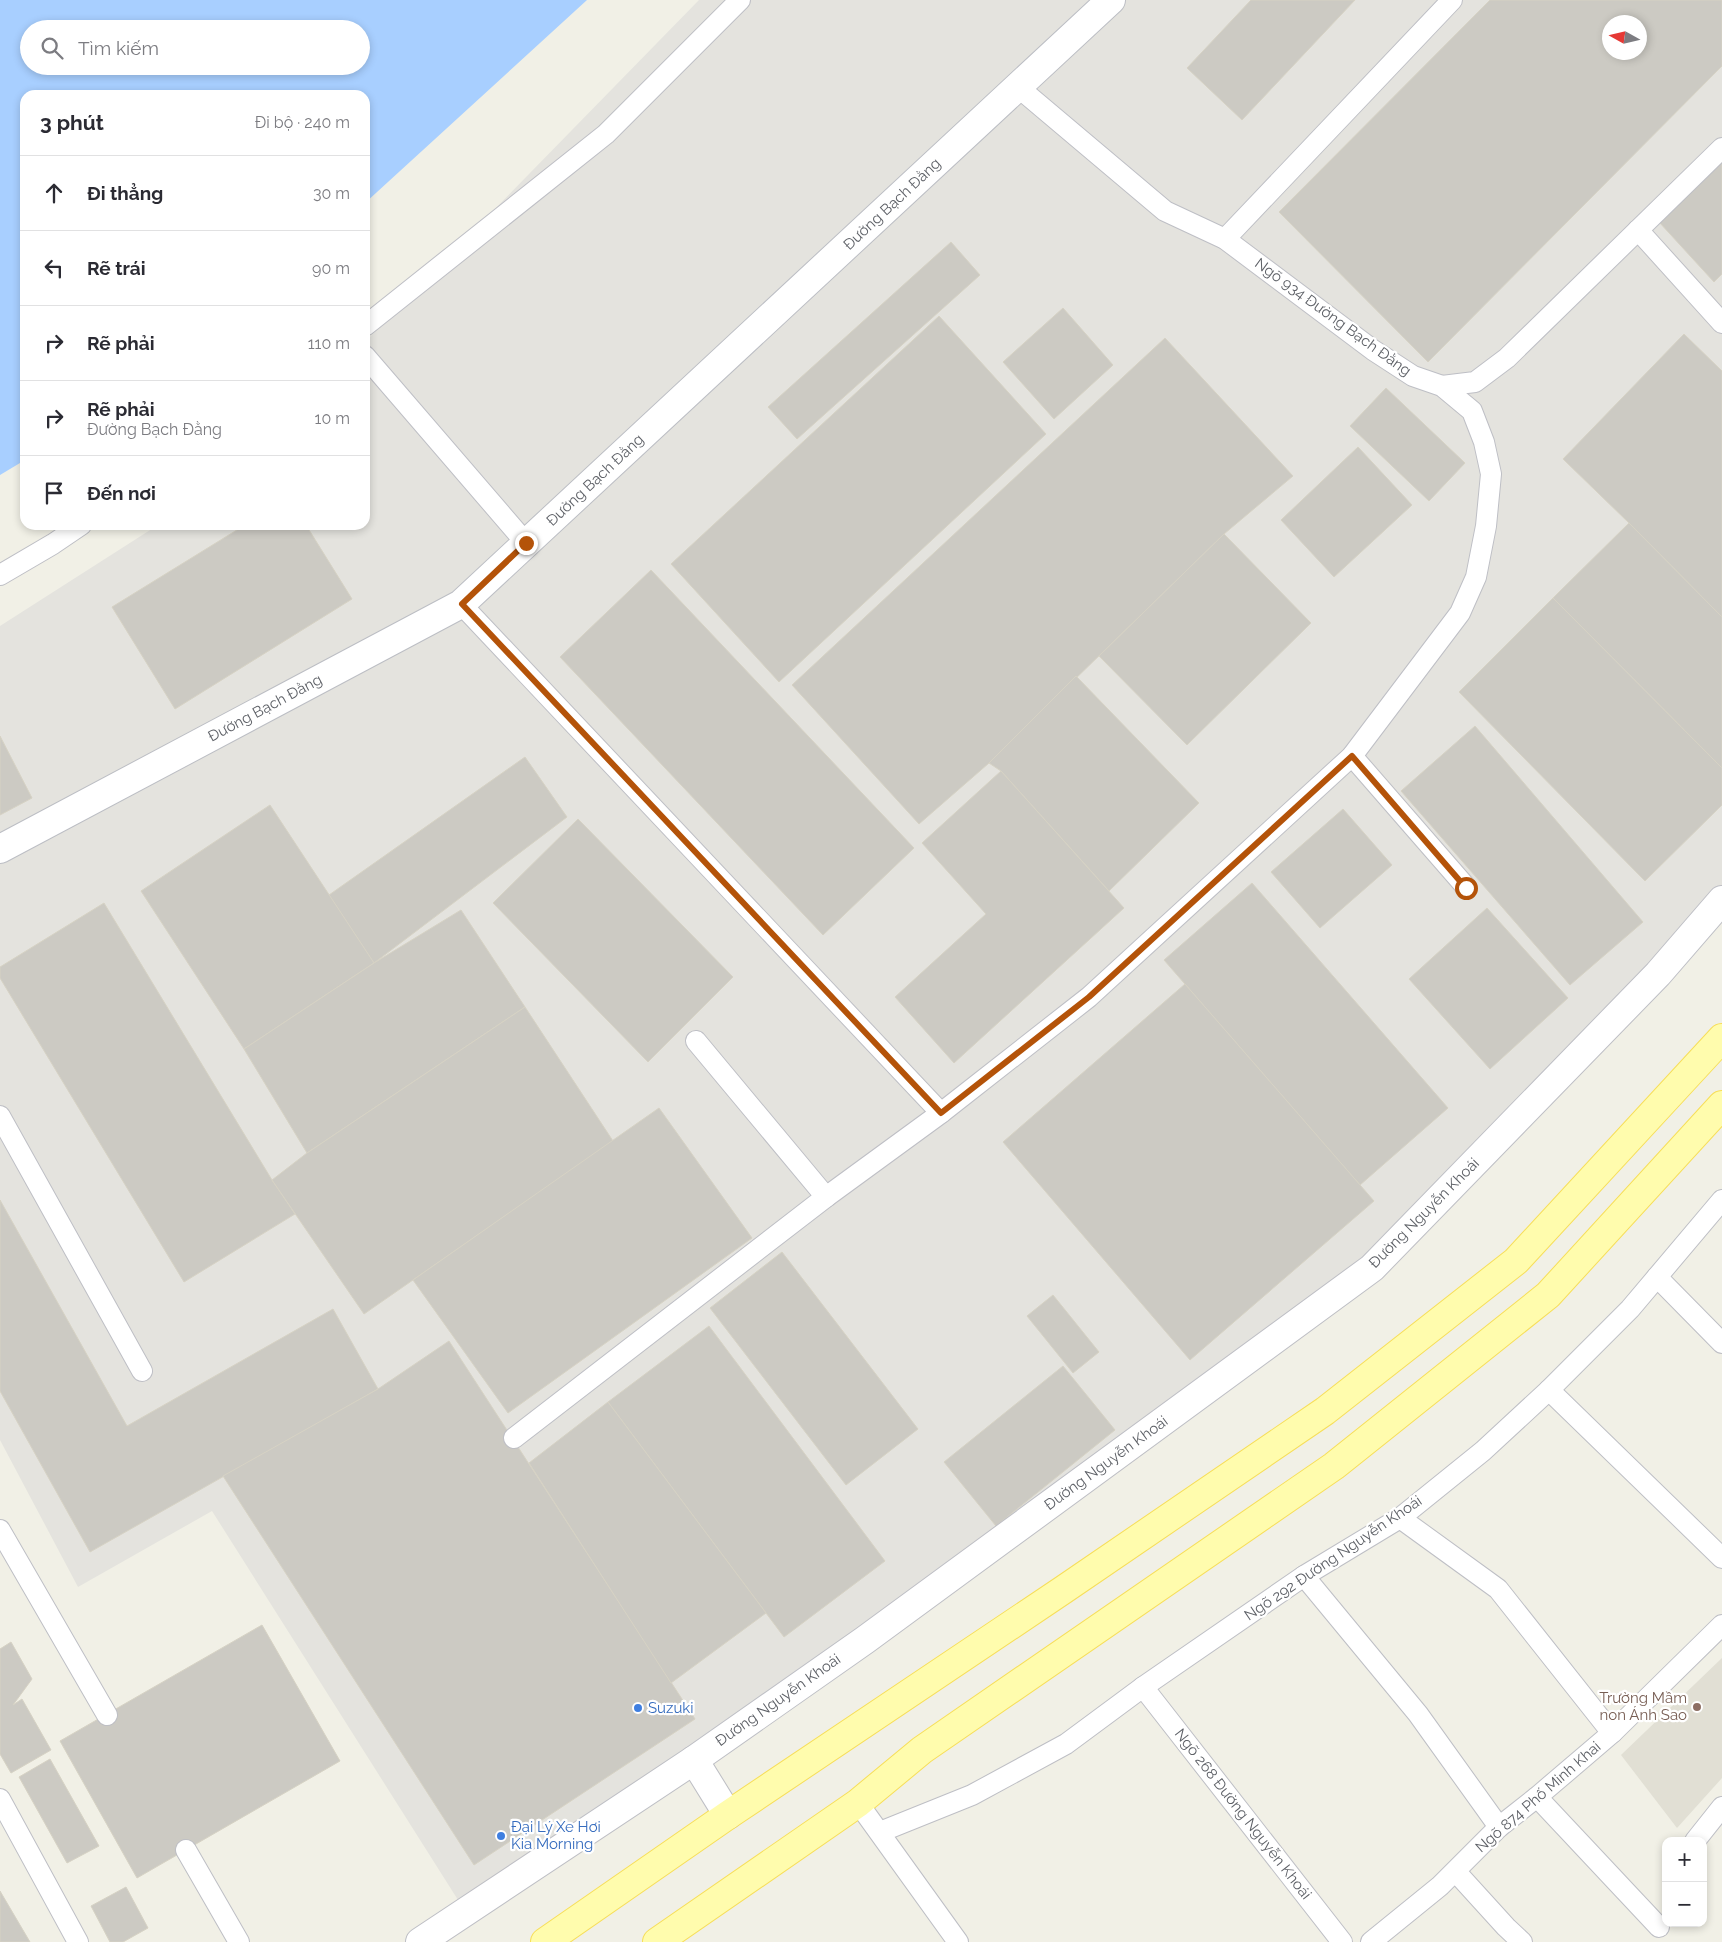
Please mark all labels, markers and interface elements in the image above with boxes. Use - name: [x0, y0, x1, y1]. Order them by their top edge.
- north arrow: [1602, 15, 1647, 60]
- search box: [20, 20, 370, 75]
- icon: search: [38, 34, 66, 62]
- text: Tìm kiếm: [78, 37, 159, 59]
- text: 3 phút: [40, 110, 104, 135]
- text: Đi bộ · 240 m: [255, 113, 350, 132]
- street label: Đường Bạch Đằng: [840, 154, 944, 254]
- icon: ahead: [40, 179, 68, 207]
- text: Đi thẳng: [87, 182, 163, 204]
- text: 30 m: [313, 184, 350, 203]
- icon: left: [40, 254, 68, 282]
- street label: Ngõ 934 Đường Bạch Đằng: [1251, 254, 1415, 380]
- text: Rẽ trái: [87, 257, 146, 279]
- text: 90 m: [312, 259, 350, 278]
- icon: right: [40, 329, 68, 357]
- text: Rẽ phải: [87, 332, 155, 354]
- text: 110 m: [308, 334, 350, 353]
- text: Rẽ phải: [87, 398, 155, 420]
- icon: right: [40, 404, 68, 432]
- text: 10 m: [315, 409, 350, 428]
- text: Đường Bạch Đằng: [87, 420, 222, 439]
- street label: Đường Bạch Đằng: [543, 430, 647, 530]
- icon: arrive: [40, 479, 68, 507]
- text: Đến nơi: [87, 482, 156, 504]
- route end: [515, 532, 538, 555]
- street label: Đường Bạch Đằng: [205, 670, 325, 746]
- route start: [1455, 877, 1478, 900]
- street label: Đường Nguyễn Khoái: [1365, 1154, 1483, 1272]
- street label: Đường Nguyễn Khoái: [1041, 1412, 1171, 1514]
- street label: Ngõ 292 Đường Nguyễn Khoái: [1241, 1492, 1425, 1624]
- street label: Đường Nguyễn Khoái: [712, 1650, 844, 1750]
- place label: Trường Mầm non Ánh Sao: [1599, 1689, 1687, 1724]
- place label: Suzuki: [648, 1699, 694, 1717]
- marker: Trường Mầm non Ánh Sao: [1691, 1701, 1703, 1713]
- marker: Suzuki: [632, 1702, 644, 1714]
- street label: Ngõ 268 Đường Nguyễn Khoái: [1171, 1725, 1315, 1903]
- street label: Ngõ 874 Phố Minh Khai: [1472, 1738, 1604, 1856]
- place label: Đại Lý Xe Hơi Kia Morning: [511, 1818, 601, 1853]
- marker: Đại Lý Xe Hơi Kia Morning: [495, 1830, 507, 1842]
- map controls: [1662, 1837, 1707, 1927]
- button: +: [1662, 1837, 1707, 1882]
- button: −: [1662, 1882, 1707, 1927]

